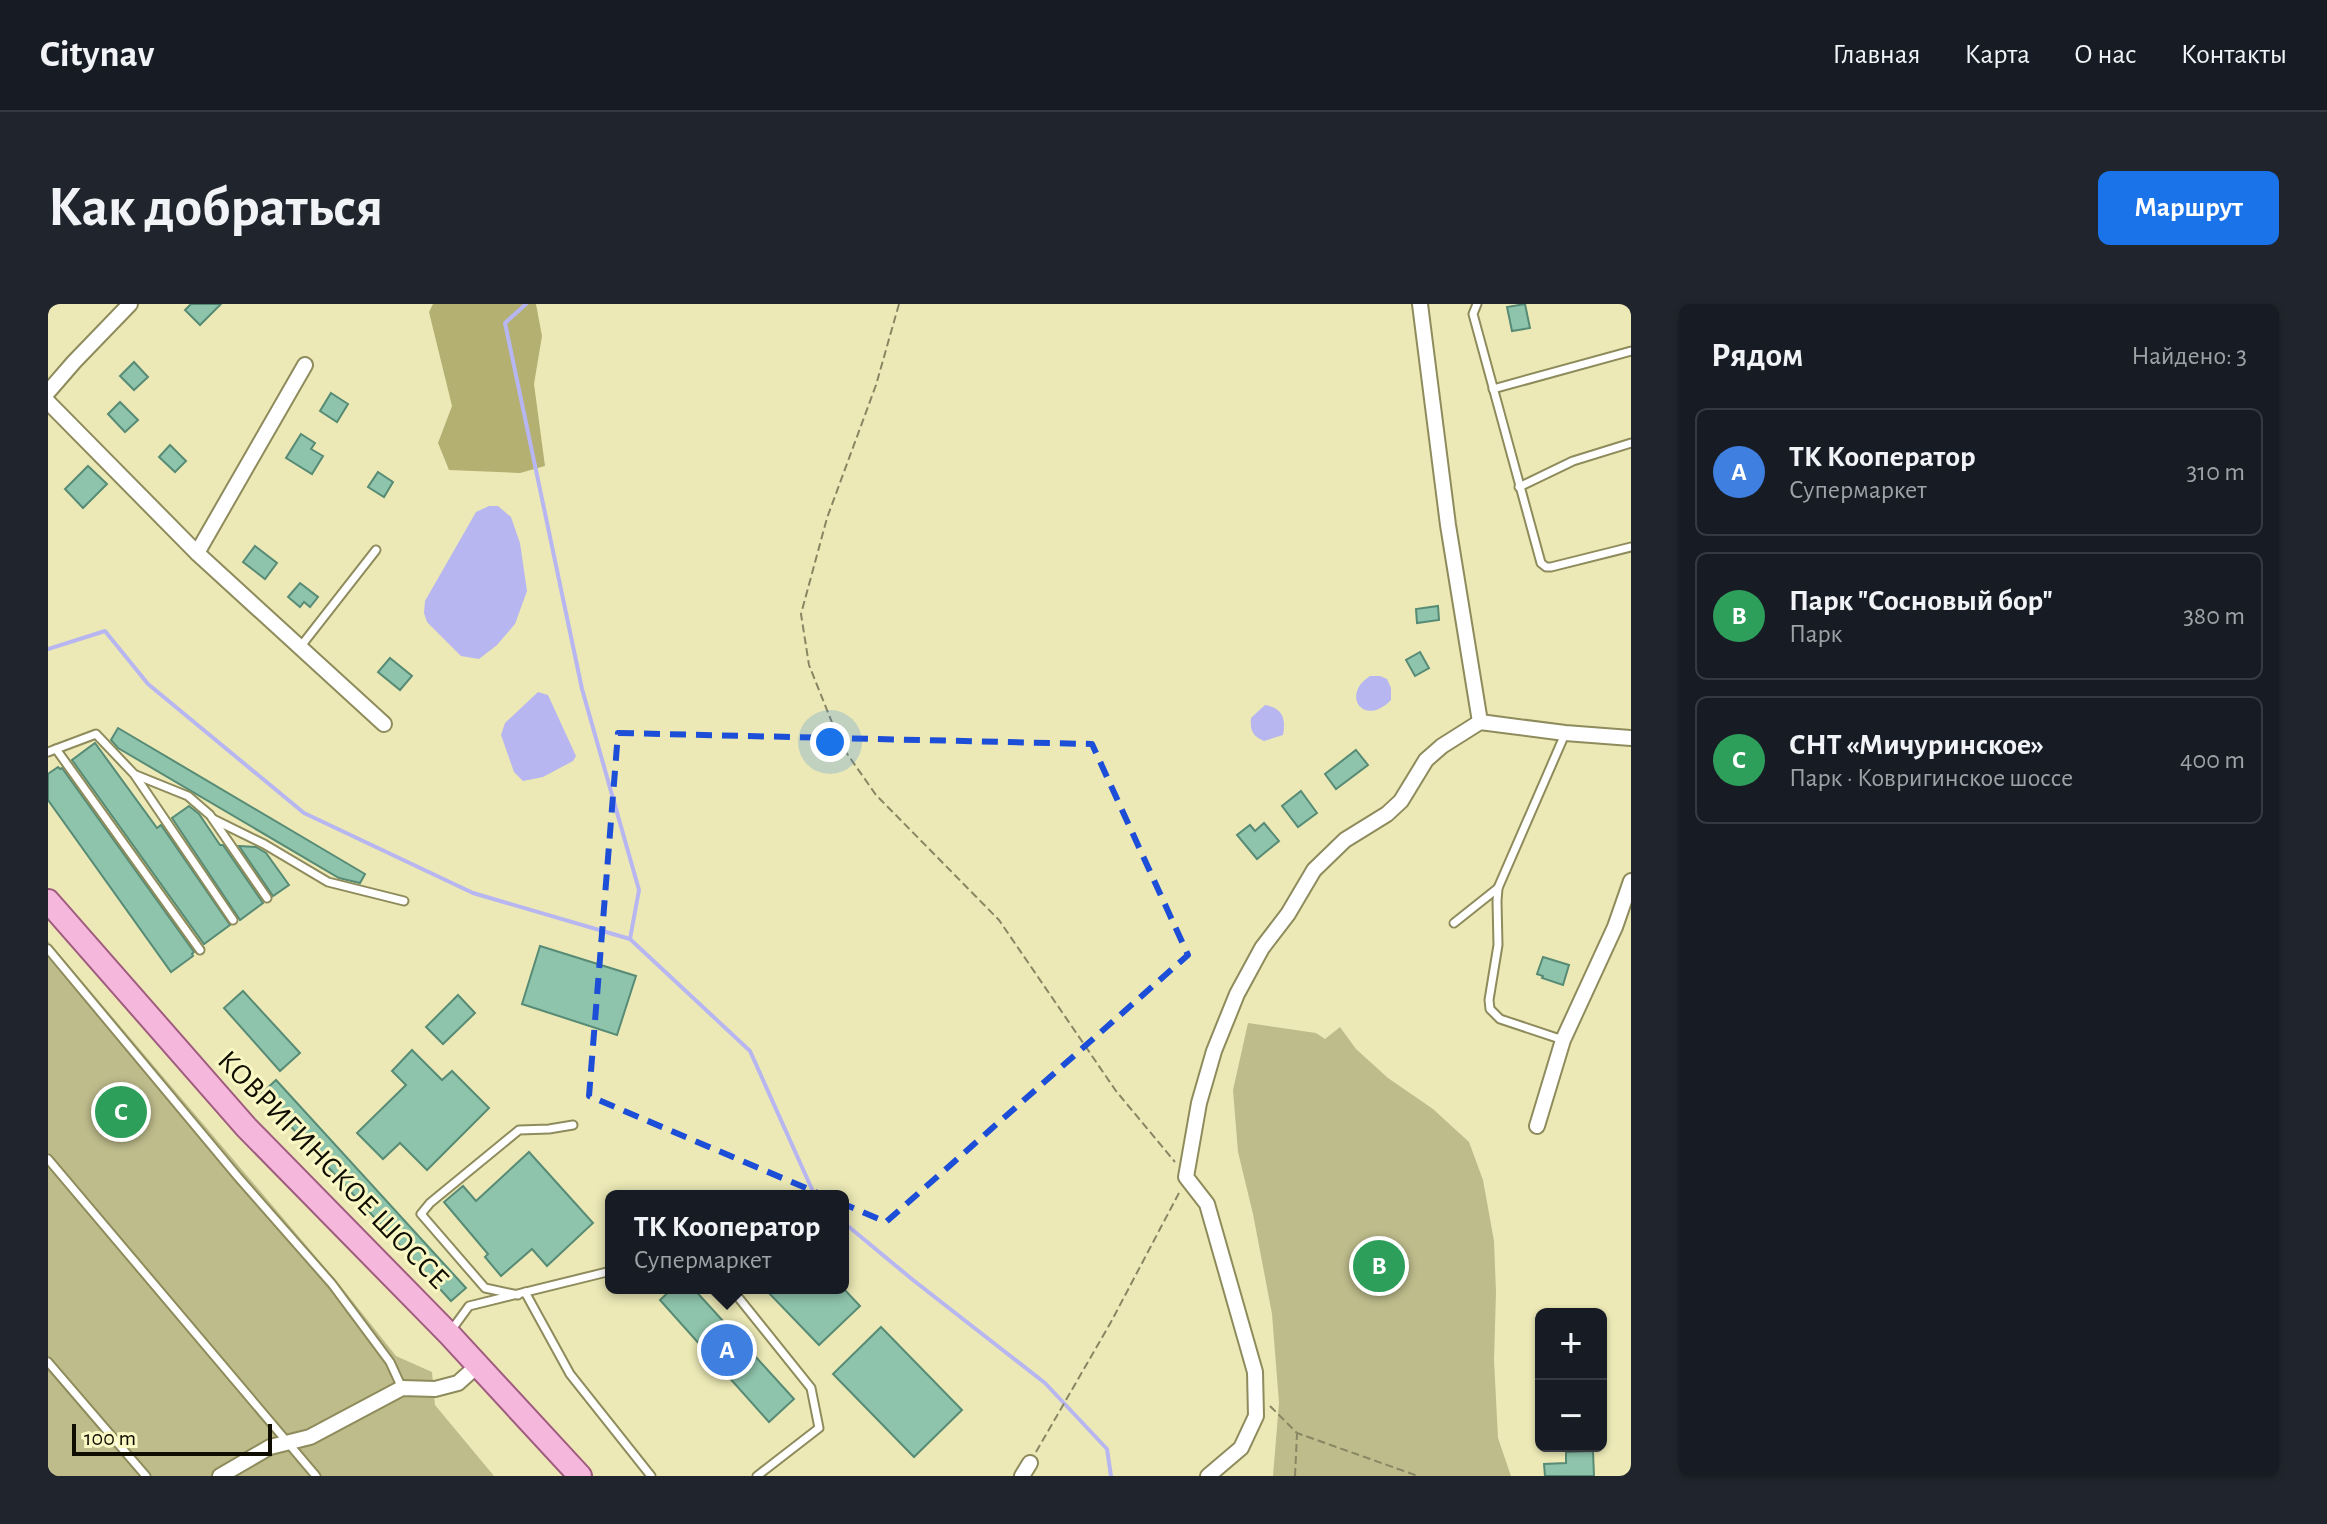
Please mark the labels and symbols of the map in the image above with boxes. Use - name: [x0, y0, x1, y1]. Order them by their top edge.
- your location: [810, 722, 850, 762]
- street label: КОВРИГИНСКОЕ ШОССЕ: [212, 1045, 454, 1295]
- pin: C: [95, 1082, 147, 1142]
- pin: B: [1353, 1236, 1405, 1296]
- pin: A: [701, 1320, 753, 1380]
- scale bar: [72, 1420, 272, 1456]

